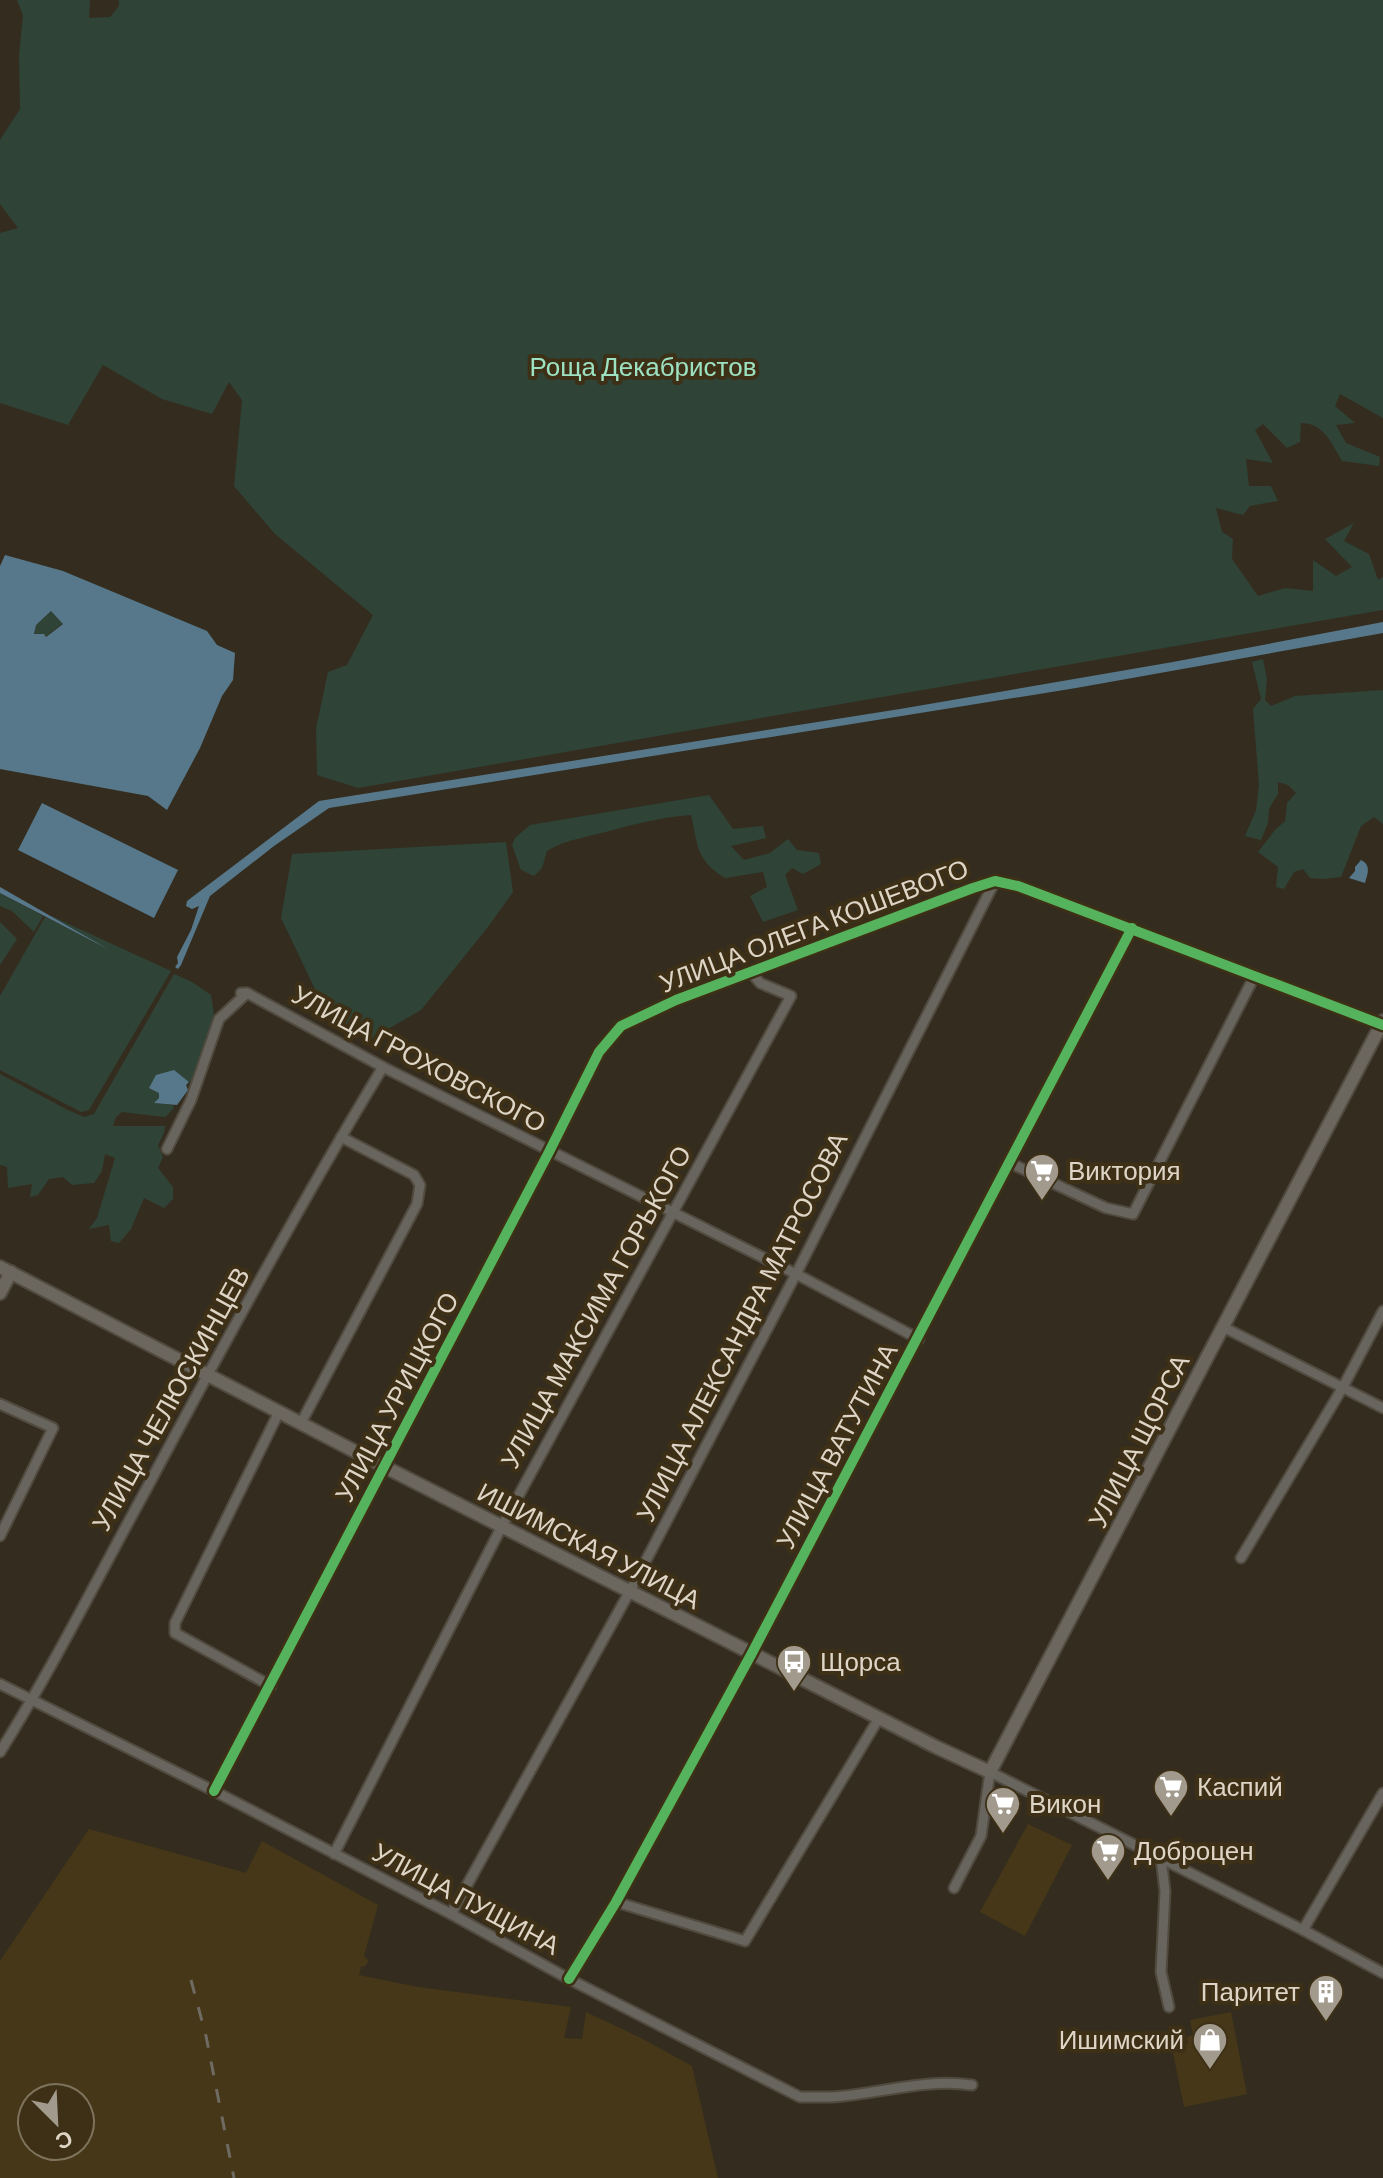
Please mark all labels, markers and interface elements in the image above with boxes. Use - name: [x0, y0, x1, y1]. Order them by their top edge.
- park label: Роща Декабристов: [530, 350, 756, 381]
- street label: УЛИЦА ОЛЕГА КОШЕВОГО: [655, 851, 972, 998]
- street label: УЛИЦА ГРОХОВСКОГО: [288, 978, 552, 1138]
- street label: УЛИЦА АЛЕКСАНДРА МАТРОСОВА: [629, 1126, 853, 1526]
- street label: УЛИЦА МАКСИМА ГОРЬКОГО: [493, 1140, 696, 1473]
- supermarket icon: Виктория: [1023, 1152, 1061, 1202]
- place label: Виктория: [1068, 1154, 1181, 1185]
- street label: УЛИЦА ЧЕЛЮСКИНЦЕВ: [84, 1261, 255, 1535]
- street label: УЛИЦА УРИЦКОГО: [327, 1286, 464, 1506]
- street label: УЛИЦА ВАТУТИНА: [768, 1337, 903, 1553]
- street label: УЛИЦА ЩОРСА: [1081, 1348, 1195, 1532]
- street label: ИШИМСКАЯ УЛИЦА: [473, 1475, 707, 1615]
- bus stop icon: Щорса: [775, 1643, 813, 1693]
- place label: Щорса: [820, 1645, 901, 1676]
- supermarket icon: Каспий: [1152, 1768, 1190, 1818]
- place label: Каспий: [1197, 1770, 1283, 1801]
- supermarket icon: Викон: [984, 1785, 1022, 1835]
- place label: Викон: [1029, 1787, 1101, 1818]
- supermarket icon: Доброцен: [1089, 1832, 1127, 1882]
- place label: Доброцен: [1134, 1834, 1254, 1865]
- street label: УЛИЦА ПУЩИНА: [368, 1835, 566, 1960]
- building icon: Паритет: [1307, 1973, 1345, 2023]
- place label: Паритет: [1201, 1975, 1300, 2006]
- shop icon: Ишимский: [1191, 2021, 1229, 2071]
- place label: Ишимский: [1059, 2023, 1184, 2054]
- north arrow: [16, 2082, 96, 2162]
- text: С: [52, 2126, 77, 2156]

